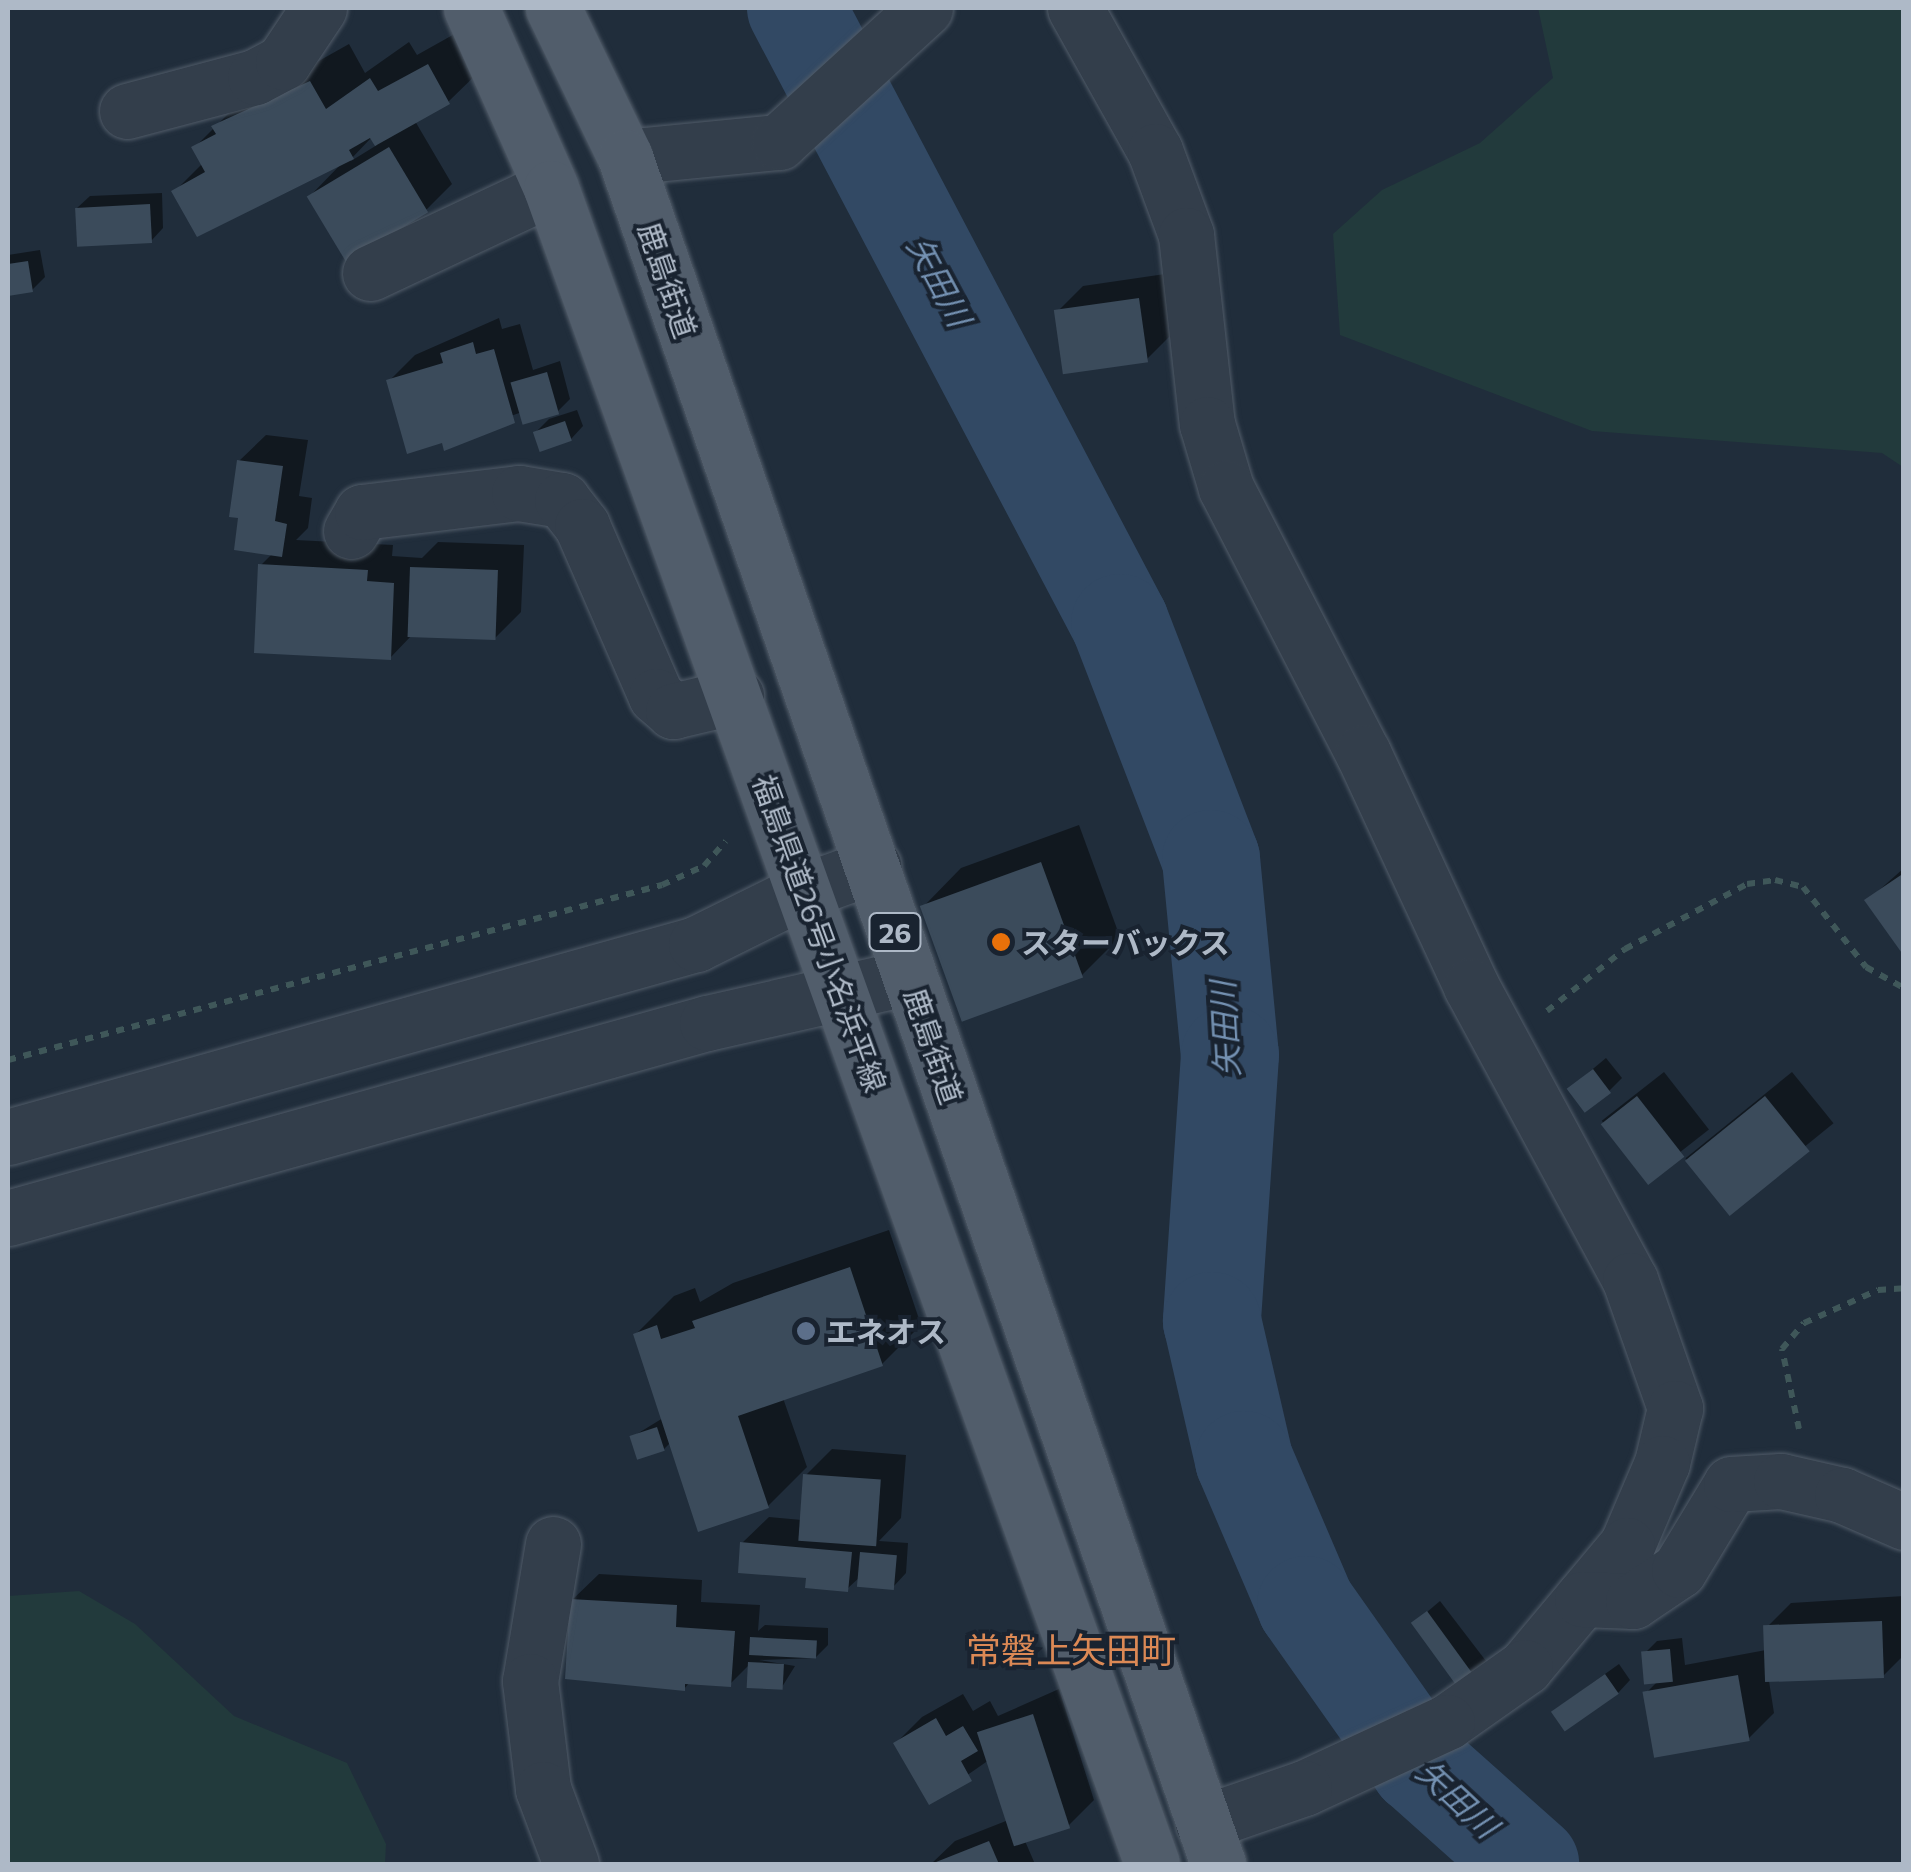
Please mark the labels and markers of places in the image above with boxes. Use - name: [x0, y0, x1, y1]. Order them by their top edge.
- place label: スターバックス: [1021, 924, 1231, 960]
- marker: スターバックス: [990, 931, 1012, 953]
- place label: エネオス: [826, 1313, 946, 1349]
- marker: エネオス: [795, 1320, 817, 1342]

